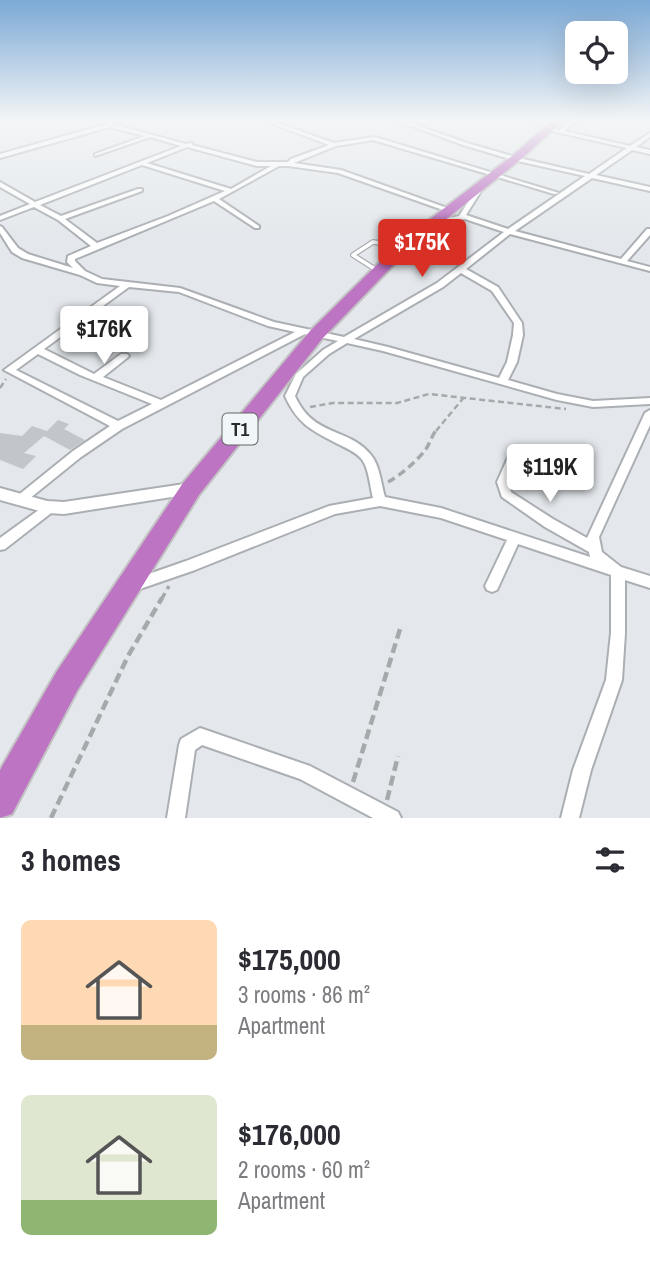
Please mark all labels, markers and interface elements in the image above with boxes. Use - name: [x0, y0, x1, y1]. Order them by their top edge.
- map controls: [565, 21, 628, 84]
- button: locate: [565, 21, 628, 84]
- pin: $175K: [373, 219, 471, 279]
- text: $175K: [394, 226, 450, 257]
- pin: $176K: [55, 306, 153, 366]
- text: $176K: [76, 313, 132, 344]
- road number: T1: [222, 414, 258, 444]
- pin: $119K: [501, 444, 599, 504]
- text: $119K: [523, 451, 577, 482]
- text: 3 homes: [21, 840, 121, 880]
- icon: filters: [591, 841, 629, 879]
- text: $175,000: [238, 939, 341, 979]
- icon: home: [77, 948, 161, 1032]
- text: 3 rooms · 86 m²: [238, 979, 370, 1010]
- text: Apartment: [238, 1010, 325, 1041]
- text: $176,000: [238, 1114, 341, 1154]
- icon: home: [77, 1123, 161, 1207]
- text: 2 rooms · 60 m²: [238, 1154, 370, 1185]
- text: Apartment: [238, 1185, 325, 1216]

